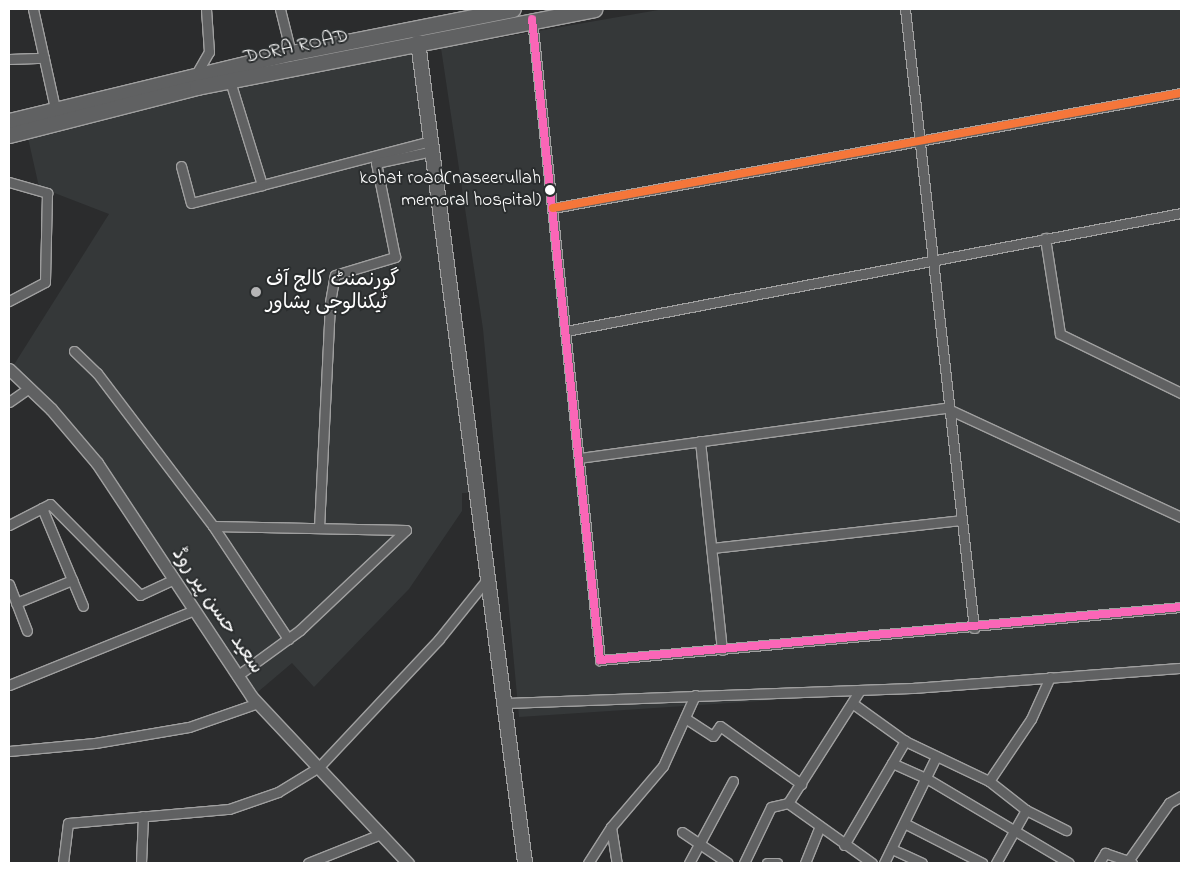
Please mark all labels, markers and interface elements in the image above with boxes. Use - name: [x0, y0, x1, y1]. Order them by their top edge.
- street label: DORA ROAD: [241, 24, 351, 70]
- place label: kohat road(naseerullah memoral hospital): [360, 168, 541, 212]
- marker: kohat road(naseerullah memoral hospital): [545, 185, 555, 195]
- place label: گورنمنٹ کالج آف ٹیکنالوجی پشاور: [266, 268, 399, 315]
- marker: گورنمنٹ کالج آف ٹیکنالوجی پشاور: [250, 286, 262, 298]
- street label: سعید حسن پیر روڈ: [166, 543, 268, 679]

